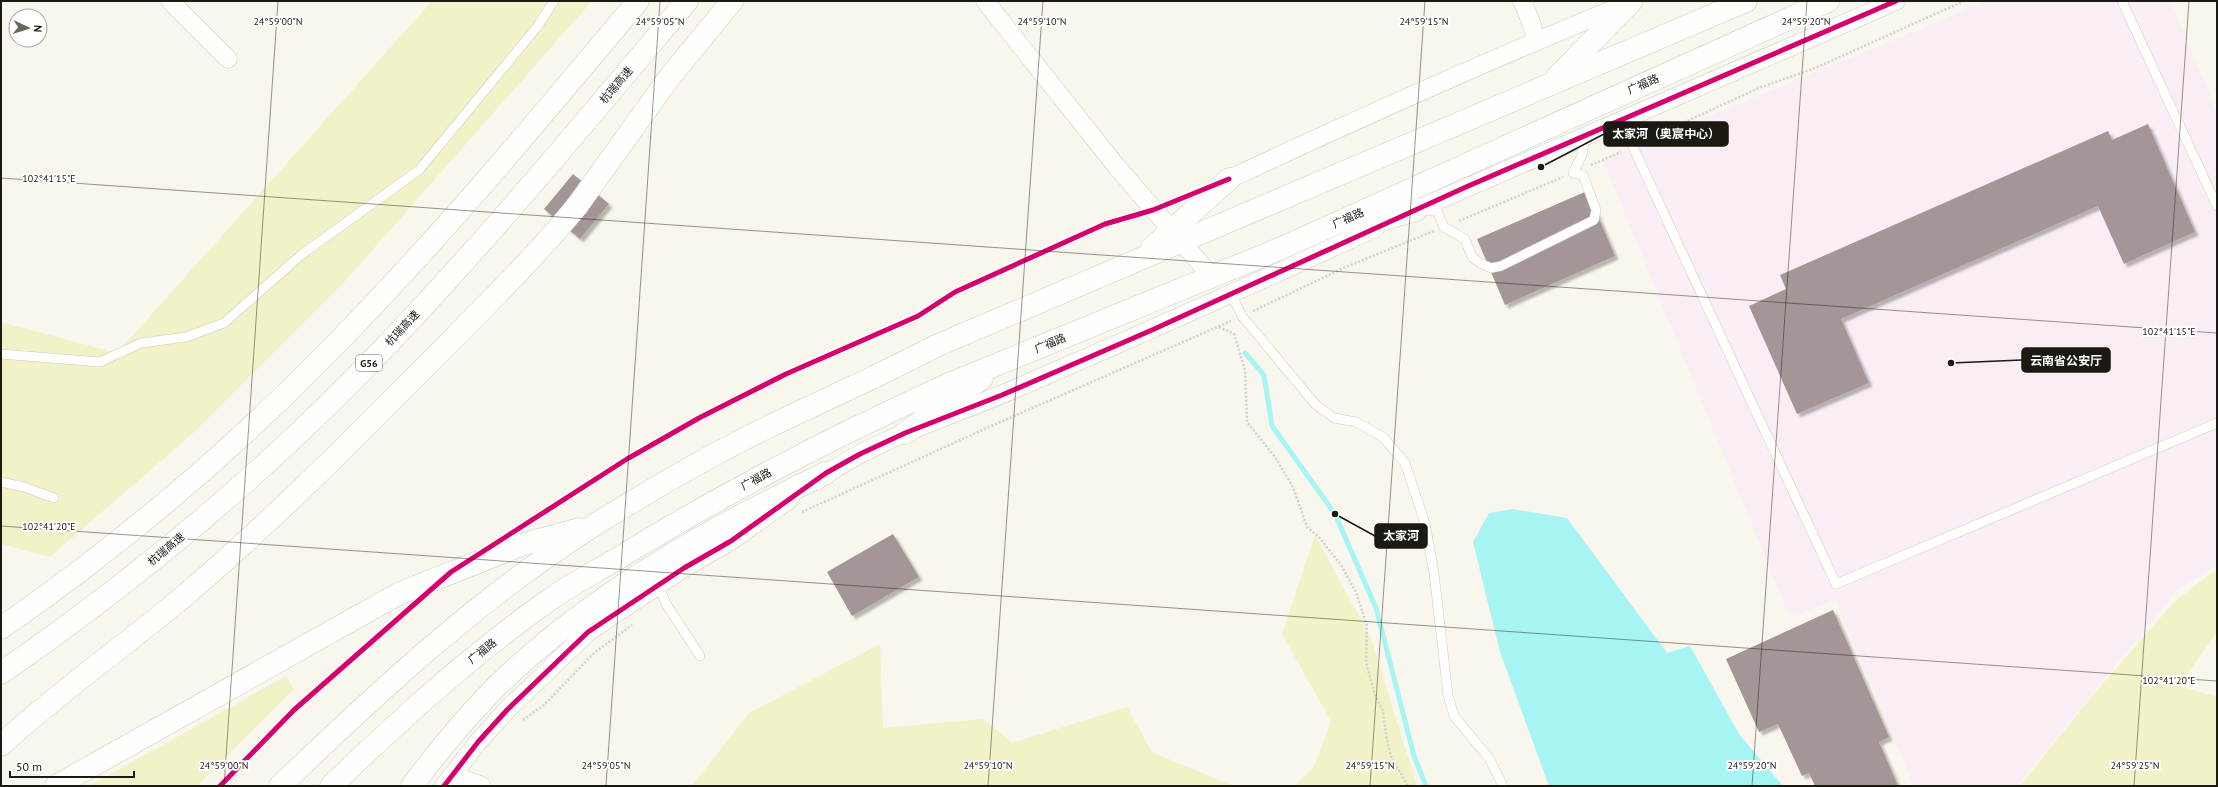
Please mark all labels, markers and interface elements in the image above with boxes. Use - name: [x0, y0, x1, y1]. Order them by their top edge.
- north arrow: [8, 8, 48, 48]
- text: 24°59'00"N: [253, 15, 303, 28]
- text: 24°59'05"N: [635, 15, 685, 28]
- text: 24°59'10"N: [1017, 15, 1067, 28]
- text: 24°59'15"N: [1399, 15, 1449, 28]
- text: 24°59'20"N: [1781, 15, 1831, 28]
- text: N: [31, 25, 45, 33]
- street label: 杭瑞高速: [596, 64, 636, 106]
- street label: 广福路: [1625, 71, 1661, 97]
- callout: 太家河（奥宸中心）: [1604, 122, 1728, 146]
- text: 太家河（奥宸中心）: [1612, 126, 1720, 141]
- text: 102°41'15"E: [22, 172, 76, 185]
- street label: 广福路: [1330, 205, 1366, 231]
- street label: 杭瑞高速: [382, 307, 422, 349]
- text: 102°41'15"E: [2142, 325, 2196, 338]
- street label: 广福路: [1032, 330, 1068, 356]
- callout: 云南省公安厅: [2022, 348, 2110, 372]
- text: 云南省公安厅: [2030, 353, 2102, 368]
- road number: G56: [356, 355, 382, 371]
- street label: 广福路: [738, 465, 774, 493]
- text: 102°41'20"E: [22, 520, 76, 533]
- callout: 太家河: [1375, 524, 1427, 548]
- text: 太家河: [1383, 528, 1419, 543]
- street label: 杭瑞高速: [145, 529, 187, 569]
- street label: 广福路: [465, 635, 499, 667]
- text: 102°41'20"E: [2142, 674, 2196, 687]
- scale bar: [10, 753, 134, 779]
- text: 50 m: [16, 759, 42, 774]
- text: 24°59'00"N: [199, 759, 249, 772]
- text: 24°59'05"N: [581, 759, 631, 772]
- text: 24°59'10"N: [963, 759, 1013, 772]
- text: 24°59'15"N: [1345, 759, 1395, 772]
- text: 24°59'20"N: [1727, 759, 1777, 772]
- text: 24°59'25"N: [2110, 759, 2160, 772]

